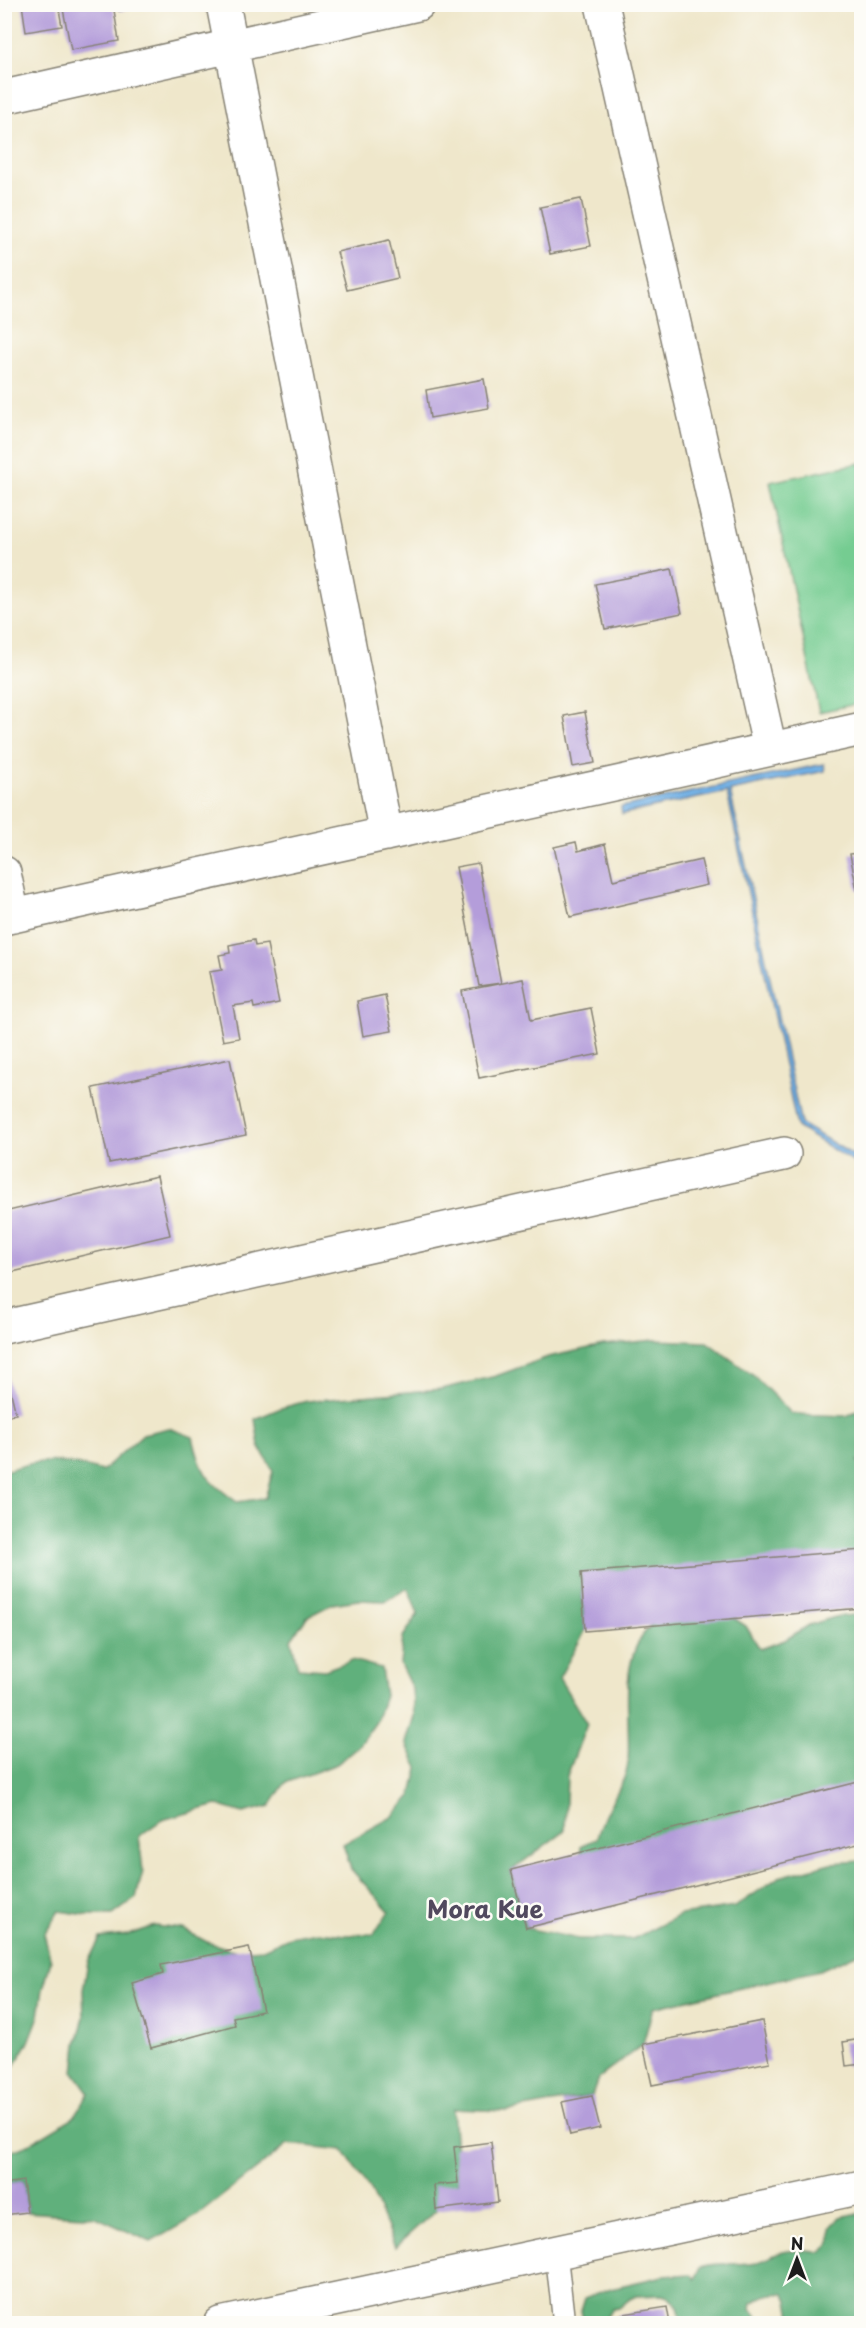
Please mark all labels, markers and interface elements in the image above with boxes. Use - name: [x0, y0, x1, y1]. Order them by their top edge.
- district label: Mora Kue: [427, 1890, 543, 1926]
- north arrow: [767, 2229, 827, 2289]
- text: N: [791, 2231, 803, 2255]

